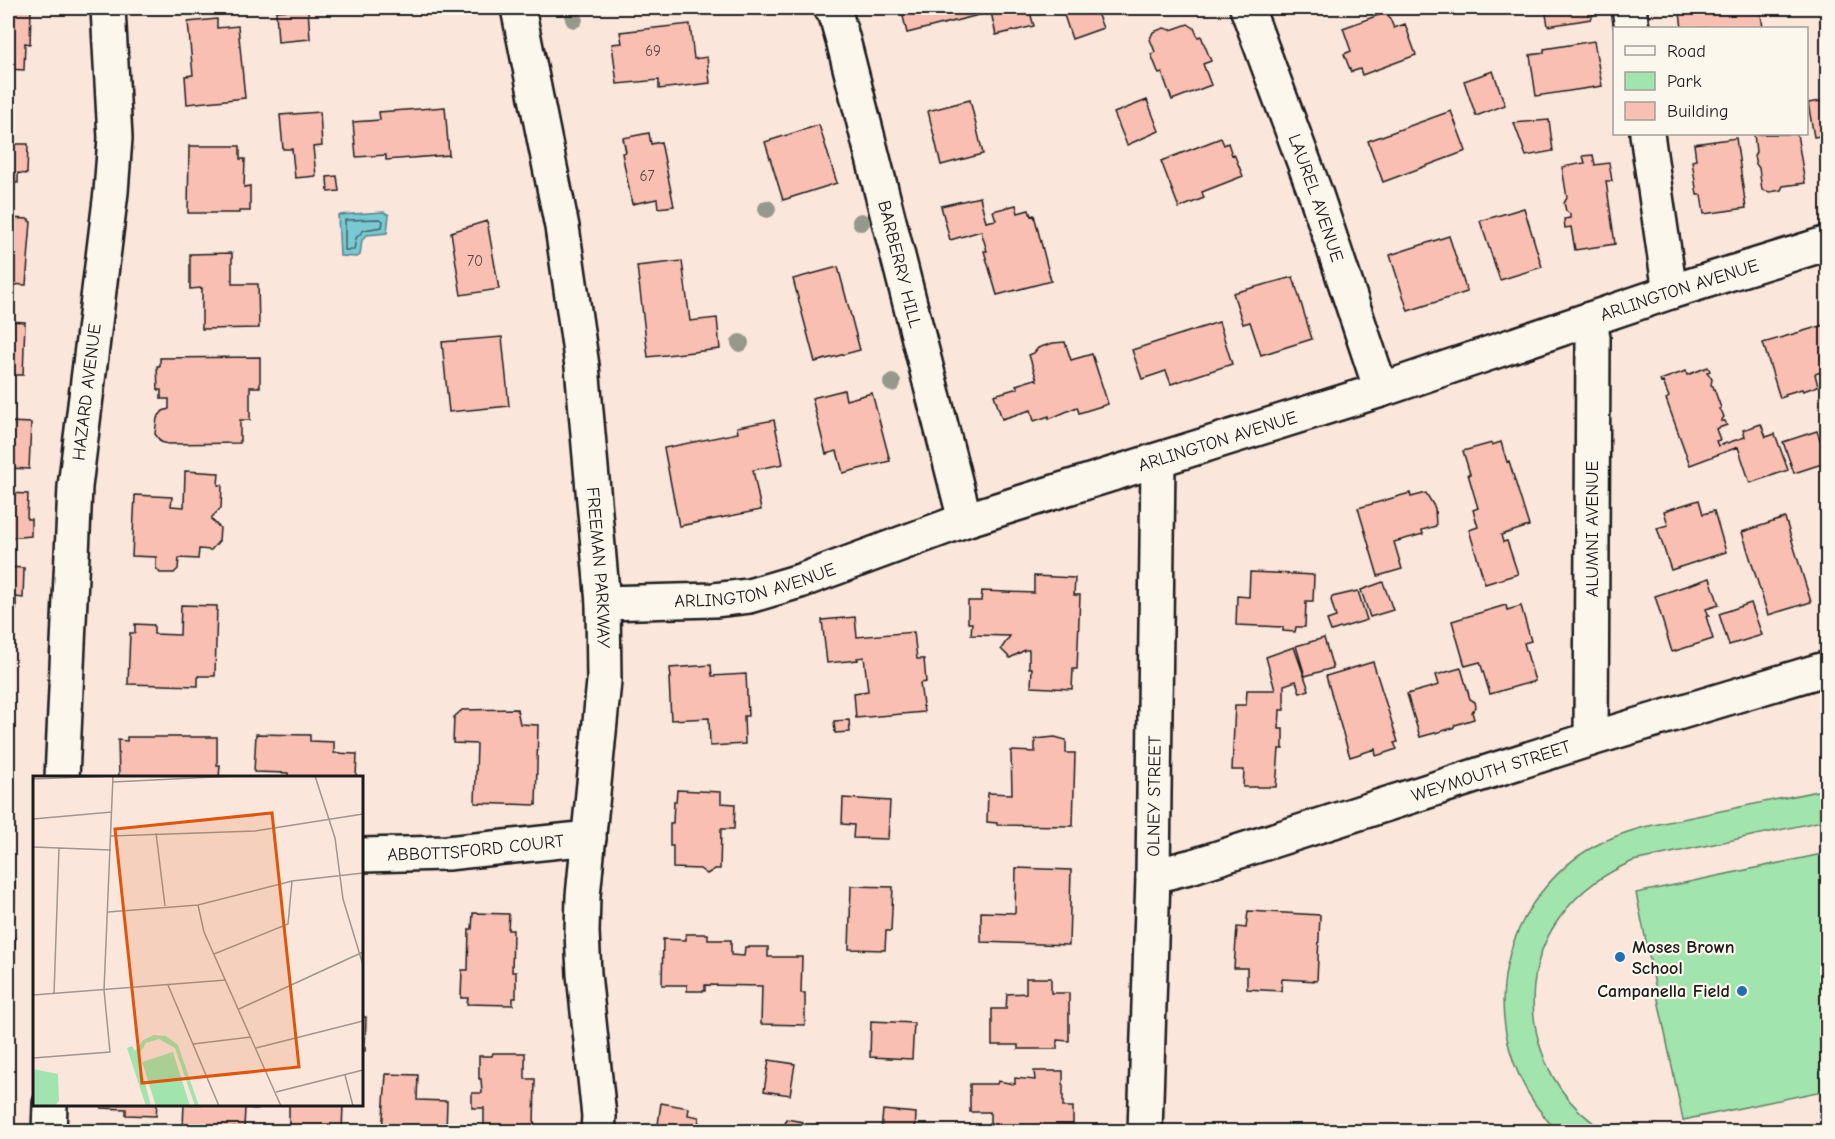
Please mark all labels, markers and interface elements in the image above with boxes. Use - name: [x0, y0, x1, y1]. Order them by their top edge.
- legend: [1613, 27, 1808, 135]
- text: Road: [1667, 41, 1706, 62]
- house number: 69: [645, 42, 661, 60]
- text: Park: [1667, 71, 1702, 92]
- text: Building: [1667, 101, 1729, 122]
- street label: LAUREL AVENUE: [1283, 131, 1348, 265]
- house number: 67: [639, 167, 655, 185]
- street label: BARBERRY HILL: [873, 198, 926, 330]
- house number: 70: [467, 252, 483, 270]
- street label: ARLINGTON AVENUE: [1598, 255, 1762, 326]
- street label: HAZARD AVENUE: [68, 322, 106, 462]
- street label: ARLINGTON AVENUE: [1136, 407, 1300, 476]
- street label: ALUMNI AVENUE: [1582, 461, 1603, 597]
- street label: FREEMAN PARKWAY: [582, 486, 614, 649]
- street label: ARLINGTON AVENUE: [674, 559, 839, 612]
- street label: OLNEY STREET: [1143, 735, 1166, 857]
- street label: WEYMOUTH STREET: [1409, 736, 1574, 807]
- inset map: [33, 776, 363, 1106]
- street label: ABBOTTSFORD COURT: [387, 831, 566, 865]
- place label: Moses Brown School: [1632, 937, 1735, 979]
- marker: Moses Brown School: [1613, 950, 1627, 964]
- place label: Campanella Field: [1597, 981, 1730, 1002]
- marker: Campanella Field: [1735, 984, 1749, 998]

